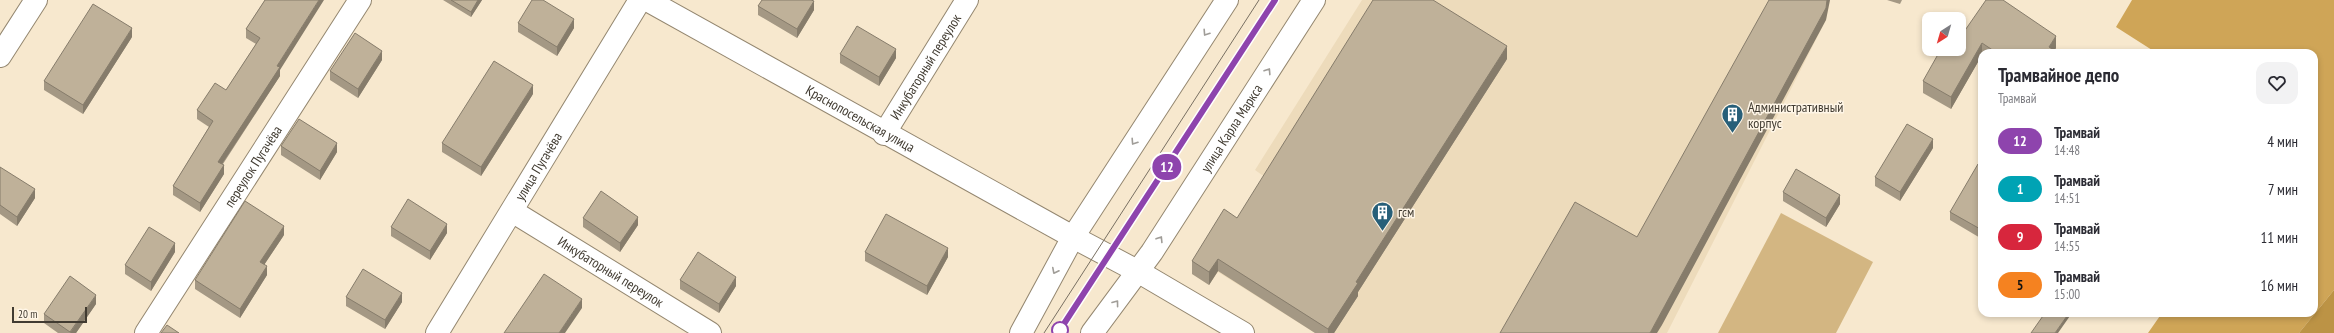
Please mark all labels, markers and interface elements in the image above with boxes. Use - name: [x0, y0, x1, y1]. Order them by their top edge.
- street label: Инкубаторный переулок: [886, 10, 965, 123]
- north arrow: [1922, 12, 1966, 56]
- map controls: [1922, 12, 1966, 56]
- one-way arrow: [1203, 29, 1210, 36]
- button: heart: [2256, 62, 2298, 104]
- text: Трамвайное депо: [1998, 63, 2119, 87]
- one-way arrow: [1264, 68, 1271, 75]
- street label: Краснопосельская улица: [802, 81, 918, 156]
- street label: улица Карла Маркса: [1197, 81, 1267, 176]
- text: Трамвай: [1998, 90, 2036, 107]
- place label: Административный корпус: [1748, 98, 1843, 132]
- building icon: Административный корпус: [1720, 102, 1746, 135]
- street label: переулок Пугачёва: [220, 122, 286, 211]
- text: Трамвай: [2054, 123, 2100, 142]
- street label: улица Пугачёва: [511, 129, 566, 204]
- text: 12: [2013, 132, 2027, 150]
- text: 4 мин: [2267, 132, 2298, 151]
- one-way arrow: [1132, 137, 1139, 144]
- text: 14:48: [2054, 142, 2080, 159]
- line badge: 12: [1149, 154, 1185, 180]
- text: 12: [1160, 158, 1174, 176]
- text: Трамвай: [2054, 171, 2100, 190]
- text: 1: [2017, 180, 2023, 198]
- text: 7 мин: [2268, 180, 2298, 199]
- text: 14:51: [2054, 190, 2080, 207]
- building icon: гсм: [1370, 199, 1396, 232]
- place label: гсм: [1398, 203, 1414, 221]
- text: Трамвай: [2054, 219, 2100, 238]
- text: 9: [2017, 228, 2023, 246]
- text: 11 мин: [2260, 228, 2298, 247]
- street label: Инкубаторный переулок: [554, 232, 668, 312]
- one-way arrow: [1155, 236, 1163, 243]
- text: 14:55: [2054, 238, 2080, 255]
- one-way arrow: [1052, 267, 1059, 275]
- text: Трамвай: [2054, 267, 2100, 286]
- text: 5: [2017, 276, 2023, 294]
- text: 16 мин: [2260, 276, 2298, 295]
- text: 15:00: [2054, 286, 2080, 303]
- one-way arrow: [1111, 300, 1118, 307]
- scale bar: [12, 305, 87, 324]
- text: 20 m: [18, 307, 37, 321]
- unlabelled marker: [1051, 321, 1069, 333]

